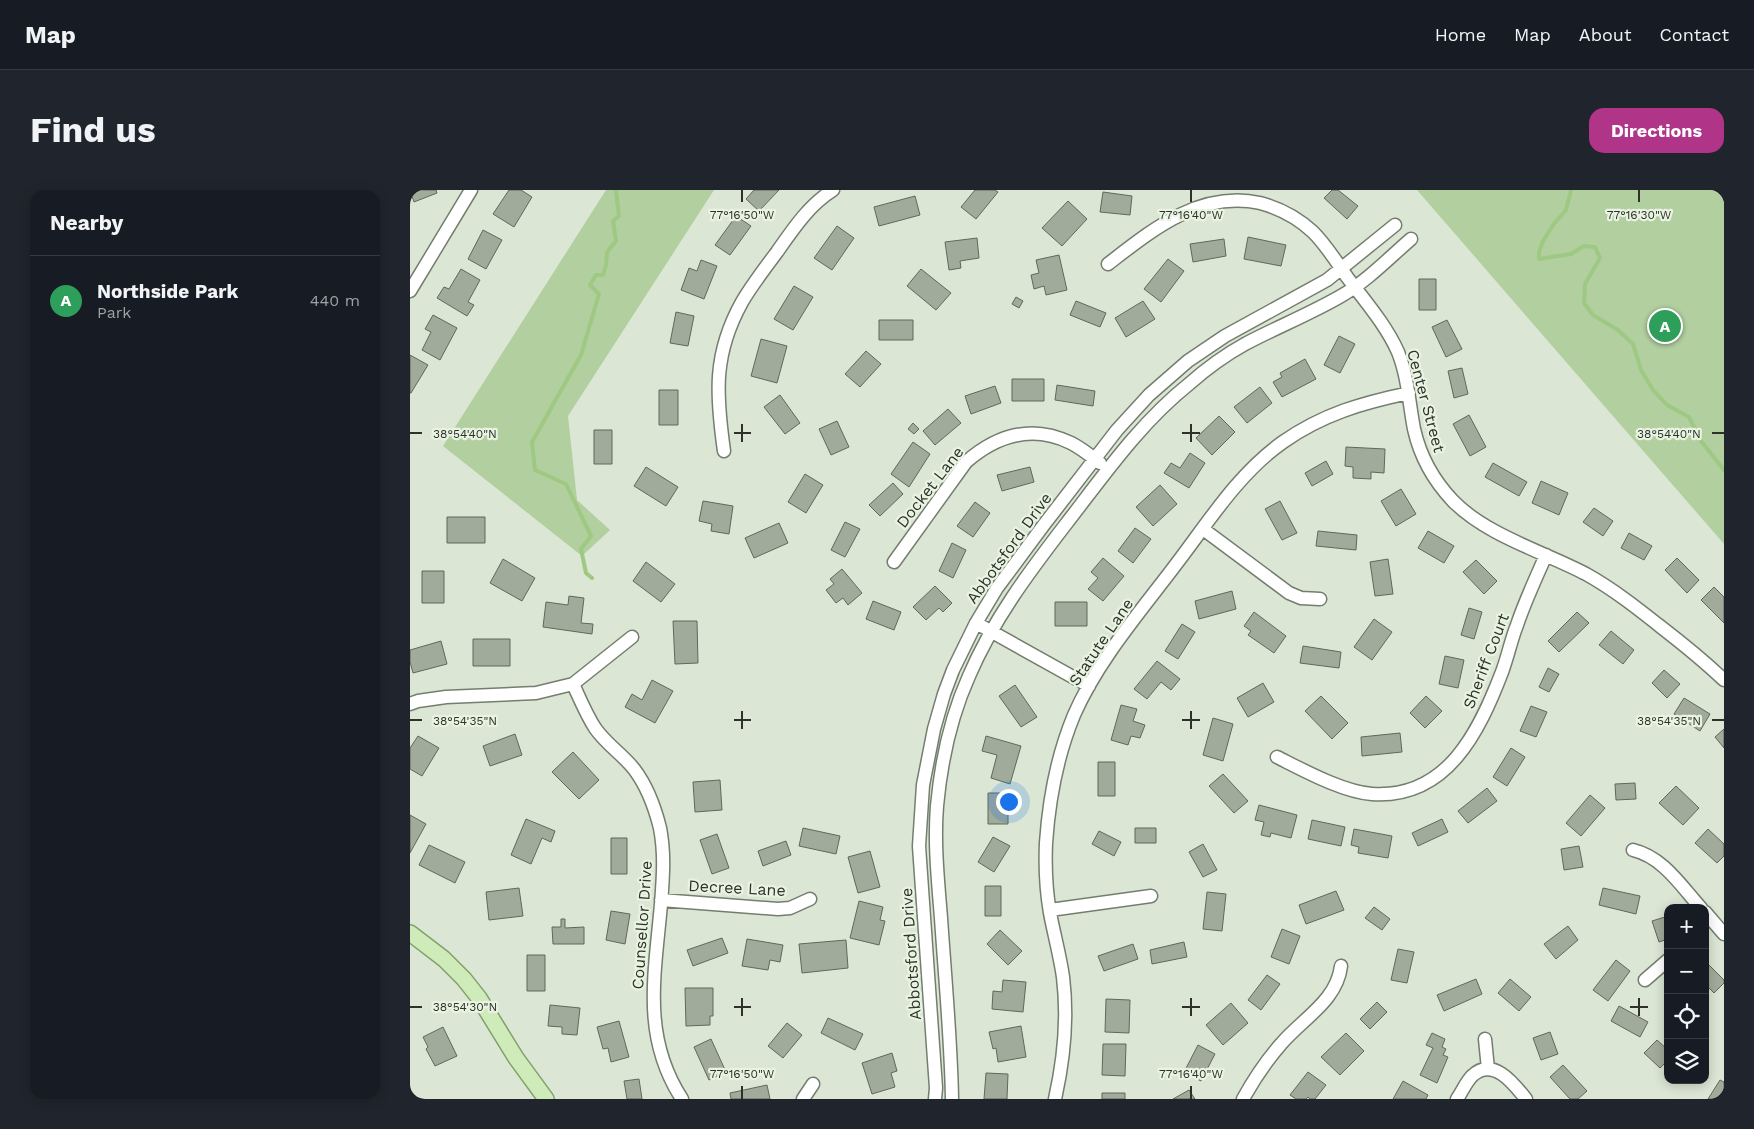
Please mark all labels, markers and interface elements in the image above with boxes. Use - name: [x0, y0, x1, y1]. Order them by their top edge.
- text: Map: [25, 21, 76, 49]
- text: Home: [1435, 24, 1486, 45]
- text: Map: [1514, 24, 1551, 45]
- text: About: [1579, 24, 1631, 45]
- text: Contact: [1659, 24, 1729, 45]
- button: Directions: [1589, 108, 1724, 153]
- text: Find us: [30, 109, 156, 151]
- text: 77°16'50"W: [710, 208, 775, 222]
- text: 77°16'40"W: [1159, 208, 1223, 222]
- text: 77°16'30"W: [1607, 208, 1672, 222]
- text: Nearby: [50, 210, 123, 235]
- text: Northside Park: [97, 280, 238, 303]
- text: A: [61, 291, 71, 310]
- text: 440 m: [310, 291, 360, 310]
- text: Park: [97, 303, 131, 322]
- pin: A: [1649, 307, 1681, 345]
- street label: Center Street: [1403, 347, 1449, 455]
- text: 38°54'40"N: [433, 427, 497, 441]
- text: 38°54'40"N: [1637, 427, 1701, 441]
- street label: Docket Lane: [892, 443, 968, 531]
- street label: Abbotsford Drive: [962, 489, 1056, 607]
- street label: Statute Lane: [1065, 595, 1137, 689]
- street label: Sheriff Court: [1459, 610, 1513, 711]
- text: 38°54'35"N: [433, 714, 497, 728]
- text: 38°54'35"N: [1637, 714, 1701, 728]
- your location: [996, 789, 1022, 815]
- street label: Counsellor Drive: [628, 860, 656, 990]
- street label: Decree Lane: [688, 876, 786, 900]
- street label: Abbotsford Drive: [897, 887, 925, 1021]
- map controls: [1664, 904, 1709, 1084]
- button: +: [1664, 904, 1709, 949]
- button: −: [1664, 949, 1709, 994]
- button: locate: [1664, 994, 1709, 1039]
- text: 38°54'30"N: [433, 1000, 497, 1014]
- button: layers: [1664, 1039, 1709, 1084]
- text: 77°16'50"W: [710, 1067, 775, 1081]
- text: 77°16'40"W: [1159, 1067, 1223, 1081]

